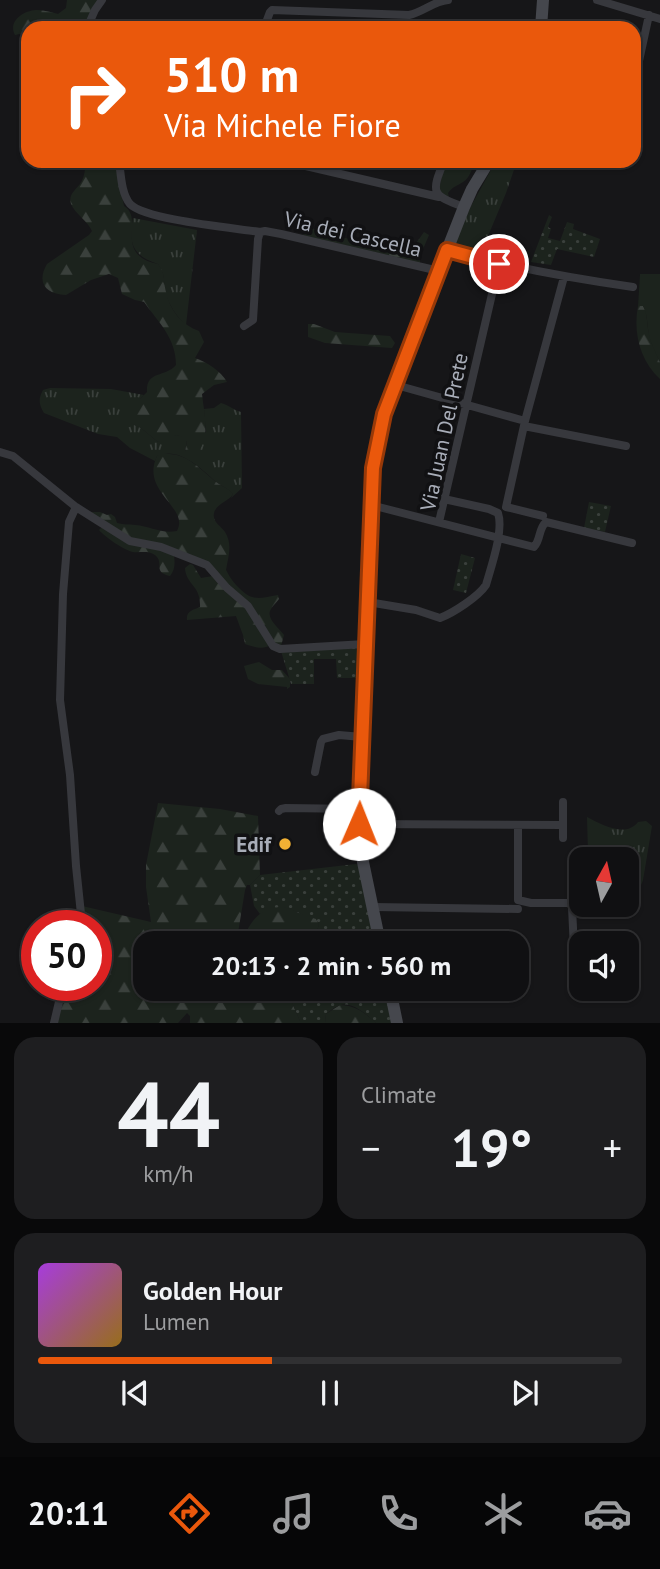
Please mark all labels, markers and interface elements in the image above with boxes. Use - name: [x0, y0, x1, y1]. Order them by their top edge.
- text: 510 m: [164, 42, 299, 106]
- icon: right: [49, 49, 140, 140]
- text: Via Michele Fiore: [164, 104, 401, 146]
- street label: Via dei Cascella: [281, 205, 424, 263]
- pin: [469, 234, 529, 294]
- icon: arrive: [480, 245, 518, 283]
- street label: Via Juan Del Prete: [414, 350, 474, 515]
- position arrow: [322, 787, 396, 861]
- place label: Edif: [236, 831, 272, 858]
- marker: Edif: [277, 836, 293, 852]
- north arrow: [569, 847, 639, 917]
- map controls: [569, 847, 639, 1001]
- speed limit sign: 50: [21, 910, 112, 1001]
- button: sound: [569, 931, 639, 1001]
- text: 20:13 · 2 min · 560 m: [211, 949, 451, 982]
- text: 44: [117, 1054, 220, 1172]
- text: Climate: [361, 1080, 436, 1109]
- text: 19°: [451, 1114, 532, 1181]
- text: −: [361, 1123, 380, 1172]
- text: +: [603, 1123, 622, 1172]
- text: km/h: [143, 1159, 194, 1188]
- text: Golden Hour: [143, 1274, 282, 1307]
- text: Lumen: [143, 1307, 210, 1336]
- icon: previous: [116, 1374, 154, 1412]
- icon: pause: [311, 1374, 349, 1412]
- icon: next: [506, 1374, 544, 1412]
- icon: directions: [165, 1489, 214, 1538]
- icon: music: [269, 1489, 318, 1538]
- icon: phone: [374, 1489, 423, 1538]
- icon: climate: [479, 1489, 528, 1538]
- icon: car: [583, 1489, 632, 1538]
- text: 20:11: [28, 1492, 109, 1534]

